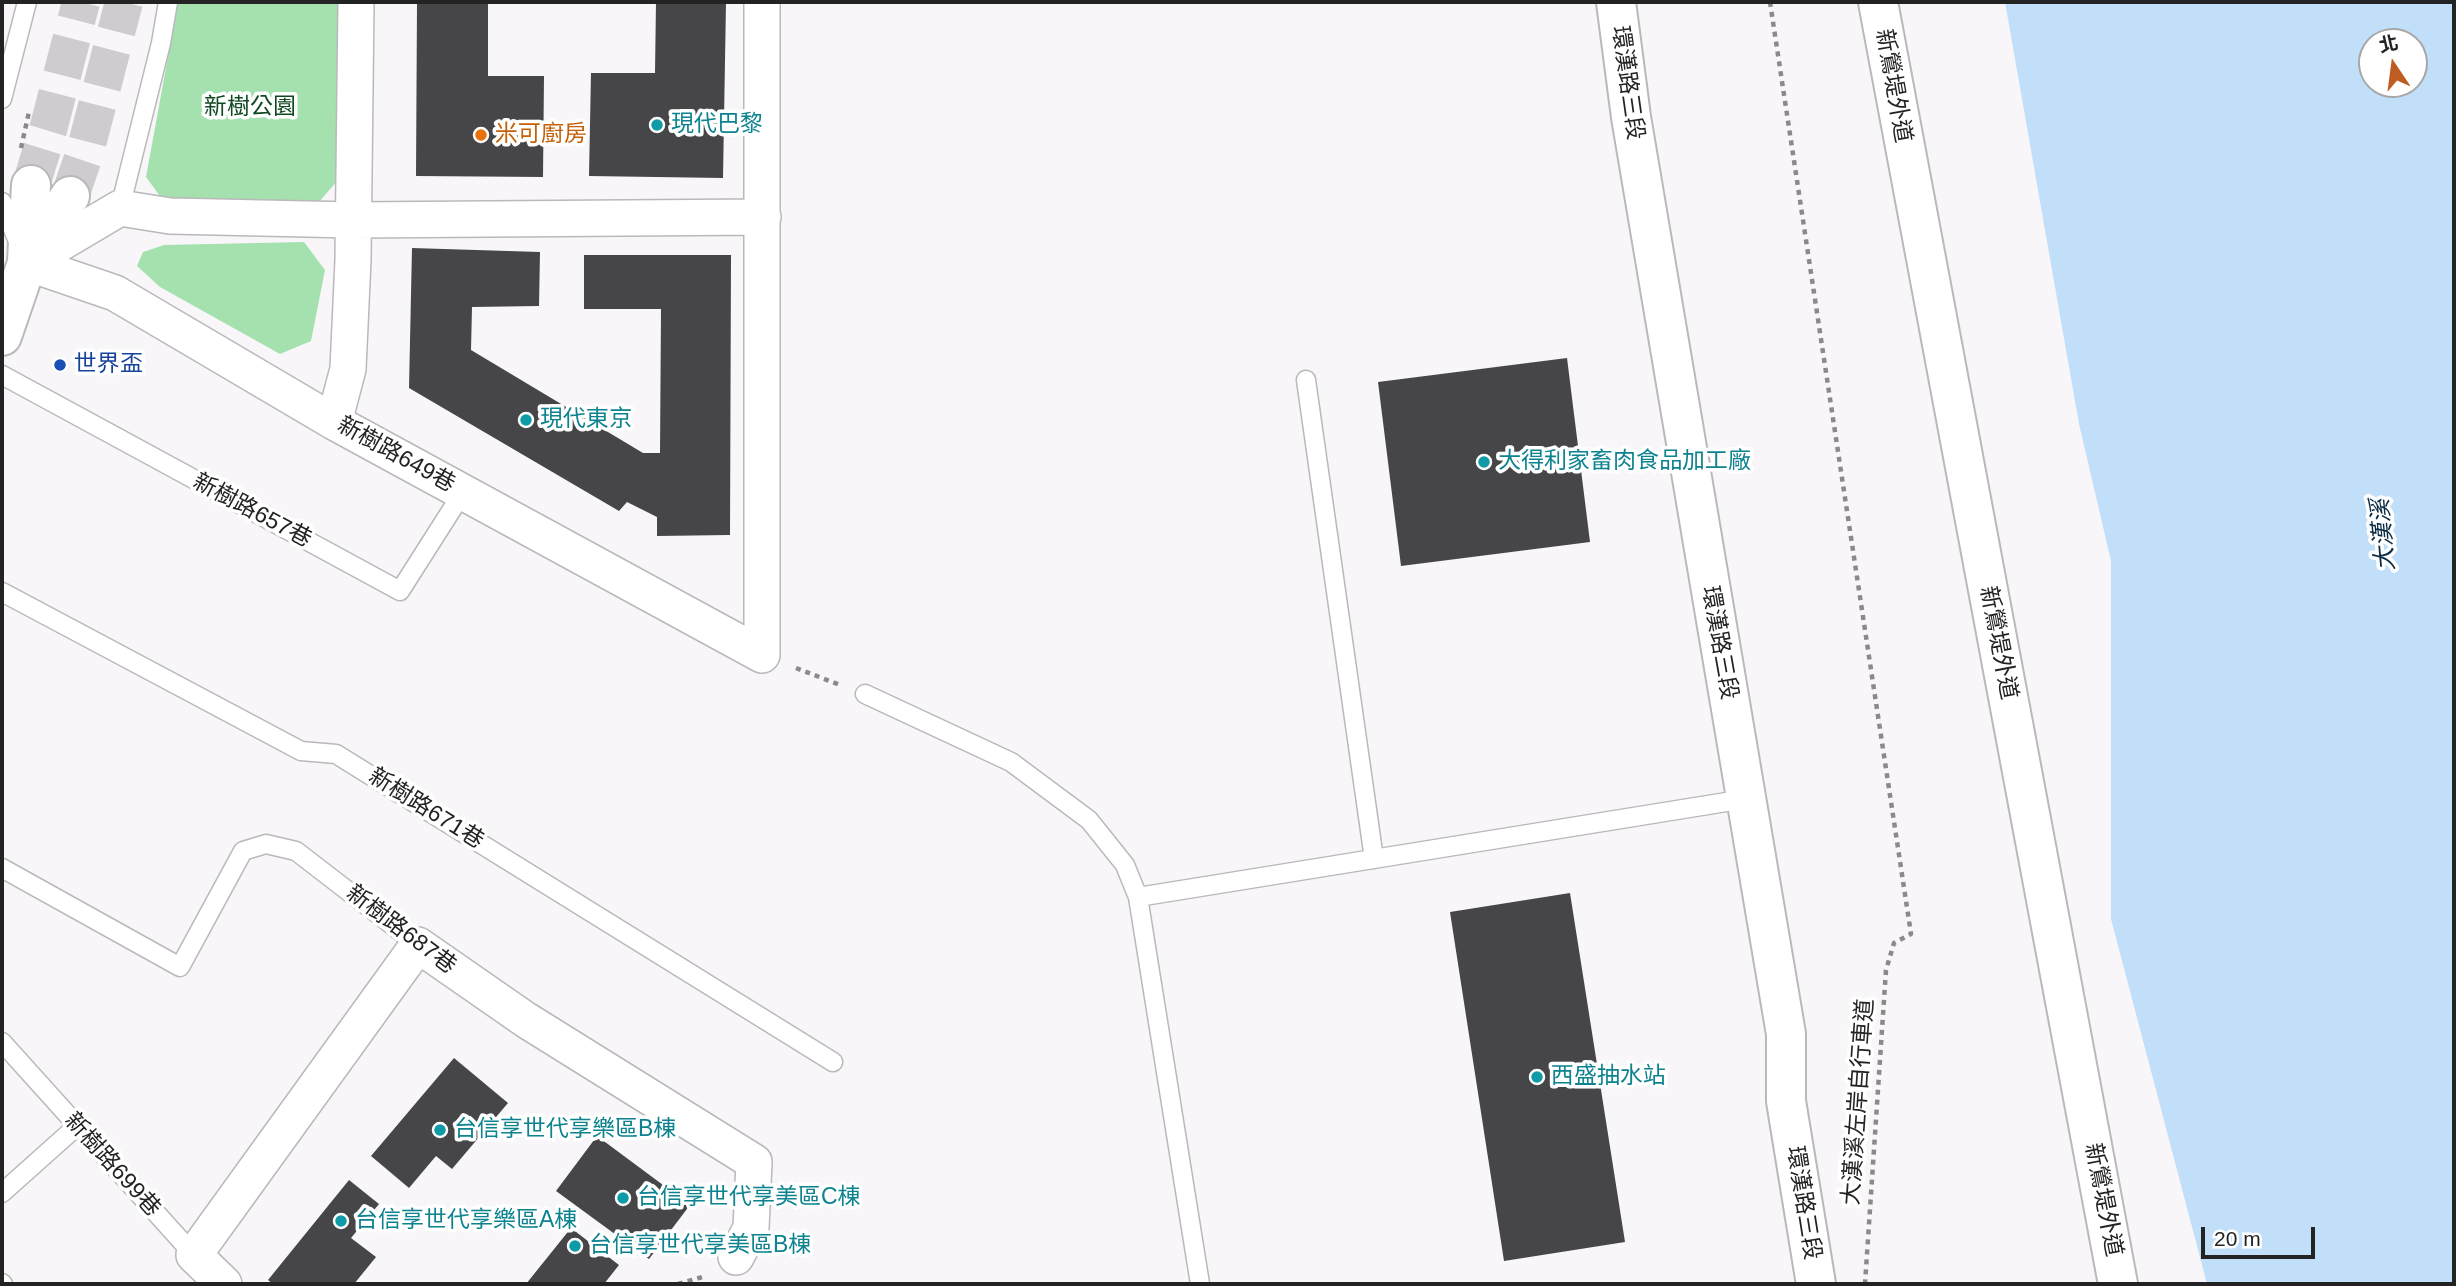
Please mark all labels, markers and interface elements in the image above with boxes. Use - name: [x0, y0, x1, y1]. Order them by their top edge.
- street label: 環漢路三段: [1605, 24, 1649, 142]
- street label: 新鶯堤外道: [1869, 27, 1917, 145]
- north arrow: [2358, 28, 2428, 98]
- text: 北: [2377, 32, 2400, 56]
- park label: 新樹公園: [204, 94, 296, 122]
- place label: 現代巴黎: [671, 111, 763, 139]
- marker: 現代巴黎: [649, 117, 665, 133]
- place label: 米可廚房: [495, 121, 587, 149]
- marker: 米可廚房: [473, 127, 489, 143]
- place label: 世界盃: [74, 351, 143, 379]
- marker: 世界盃: [52, 357, 68, 373]
- place label: 現代東京: [540, 406, 632, 434]
- street label: 新樹路649巷: [332, 411, 460, 499]
- marker: 現代東京: [518, 412, 534, 428]
- place label: 大得利家畜肉食品加工廠: [1498, 448, 1751, 476]
- marker: 大得利家畜肉食品加工廠: [1476, 454, 1492, 470]
- street label: 新樹路657巷: [188, 468, 316, 554]
- water label: 大漢溪: [2367, 498, 2401, 572]
- street label: 環漢路三段: [1695, 584, 1743, 702]
- street label: 新鶯堤外道: [1973, 584, 2023, 702]
- street label: 新樹路671巷: [363, 763, 489, 855]
- street label: 新樹路687巷: [341, 880, 461, 980]
- street label: 大漢溪左岸自行車道: [1838, 998, 1880, 1206]
- place label: 西盛抽水站: [1551, 1063, 1666, 1091]
- marker: 西盛抽水站: [1529, 1069, 1545, 1085]
- street label: 新樹路699巷: [58, 1107, 166, 1223]
- place label: 台信享世代享樂區B棟: [454, 1116, 676, 1144]
- marker: 台信享世代享樂區B棟: [432, 1122, 448, 1138]
- street label: 新鶯堤外道: [2078, 1141, 2128, 1259]
- street label: 環漢路三段: [1780, 1144, 1826, 1262]
- place label: 台信享世代享美區C棟: [637, 1184, 861, 1212]
- marker: 台信享世代享美區C棟: [615, 1190, 631, 1206]
- place label: 台信享世代享樂區A棟: [355, 1207, 577, 1235]
- scale bar: [2204, 1212, 2318, 1256]
- marker: 台信享世代享樂區A棟: [333, 1213, 349, 1229]
- text: 20 m: [2214, 1227, 2261, 1250]
- place label: 台信享世代享美區B棟: [589, 1232, 811, 1260]
- marker: 台信享世代享美區B棟: [567, 1238, 583, 1254]

